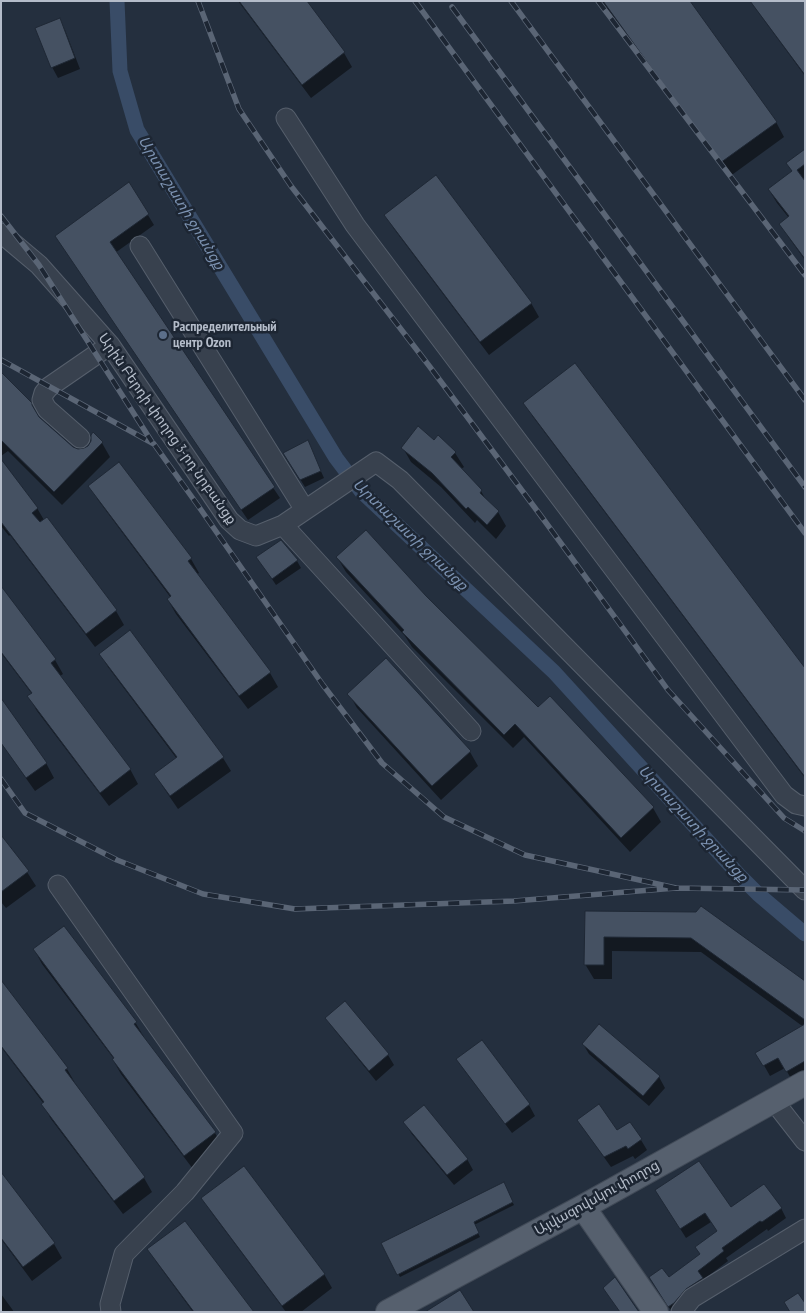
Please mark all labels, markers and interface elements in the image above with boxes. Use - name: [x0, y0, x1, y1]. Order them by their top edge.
- water label: Արտաշատի ջրանցք: [134, 133, 228, 273]
- place label: Распределительный центр Ozon: [173, 319, 277, 352]
- marker: Распределительный центр Ozon: [157, 329, 169, 341]
- street label: Արին Բերդի փողոց 3-րդ նրբանցք: [94, 330, 240, 528]
- water label: Արտաշատի ջրանցք: [349, 475, 471, 595]
- water label: Արտաշատի ջրանցք: [634, 762, 752, 886]
- street label: Այվազովսկու փողոց: [532, 1157, 662, 1239]

